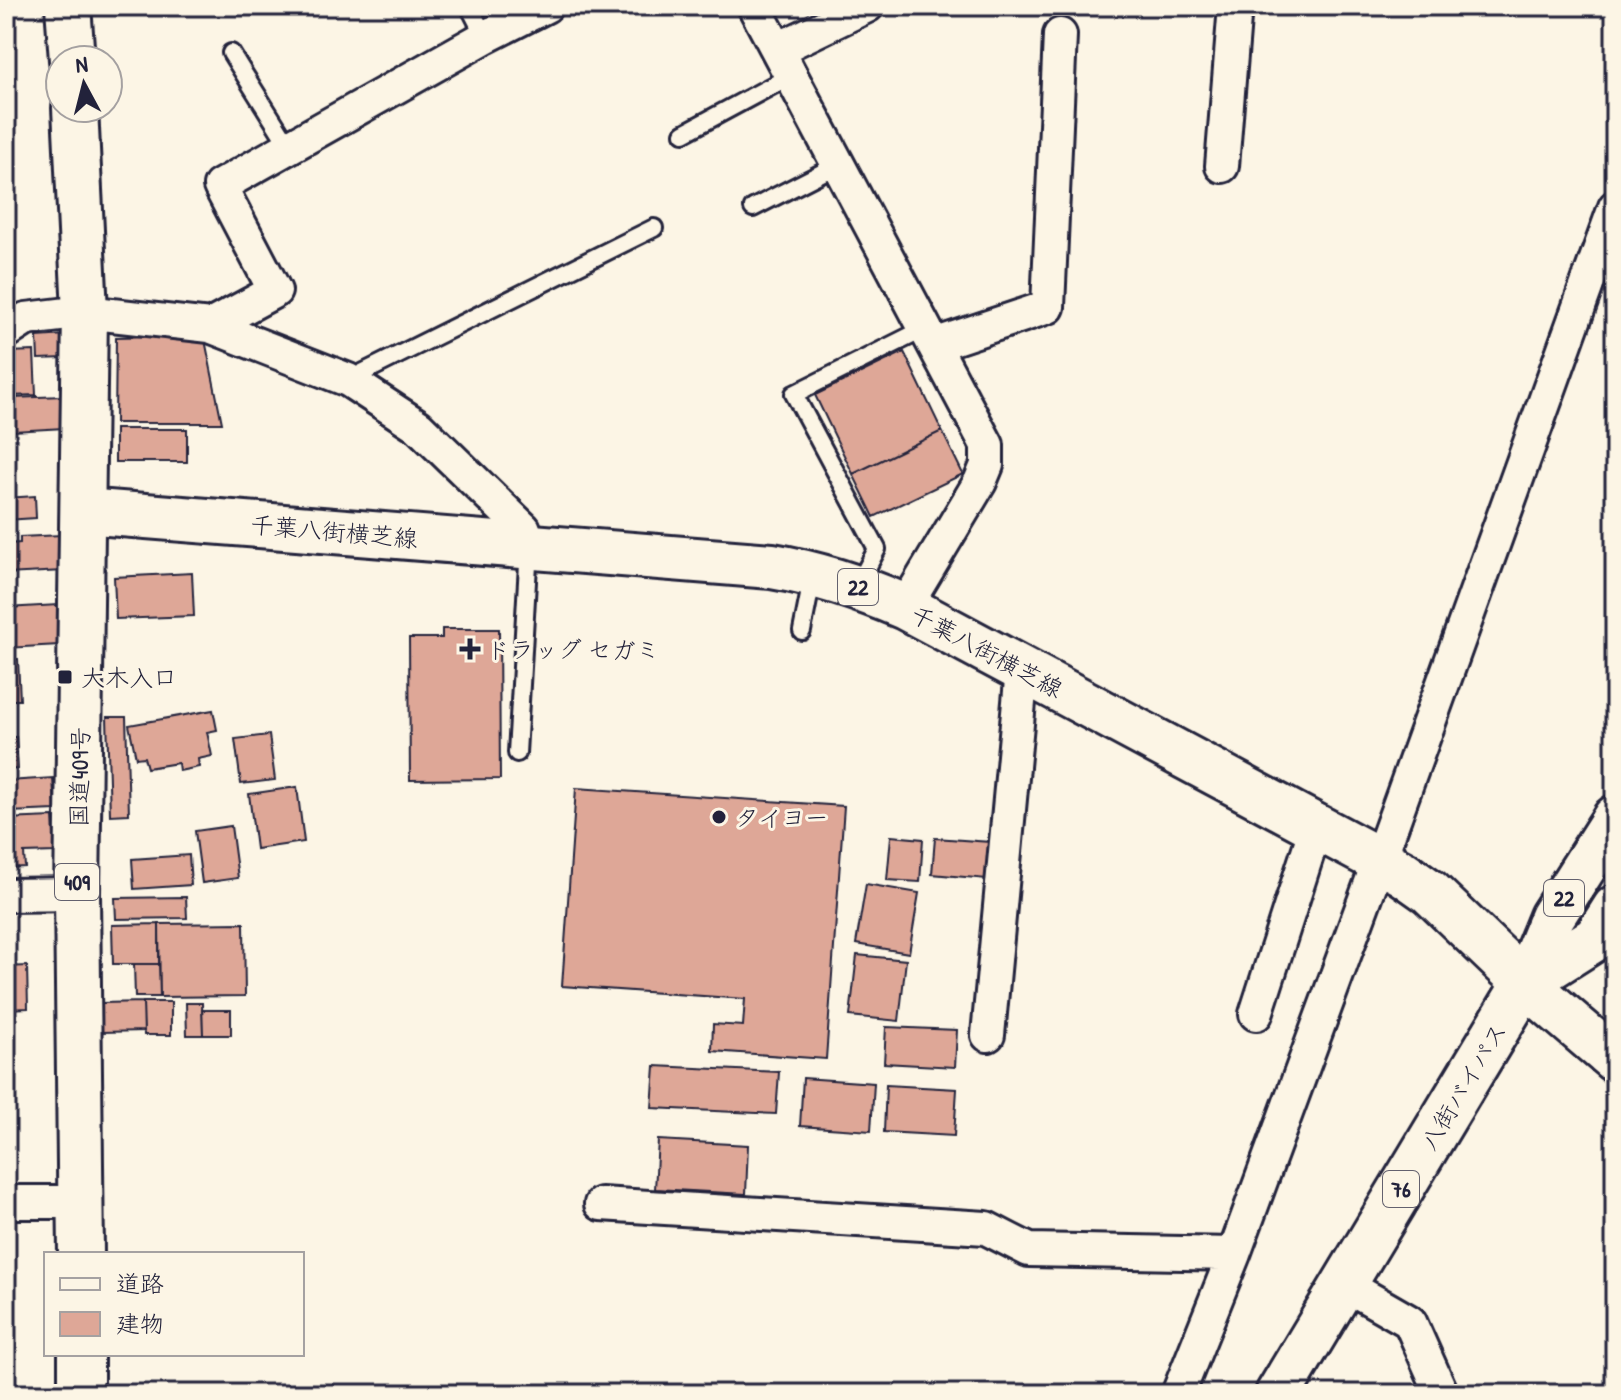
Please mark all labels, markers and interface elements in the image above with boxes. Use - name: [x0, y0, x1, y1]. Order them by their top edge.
- north arrow: [44, 44, 124, 124]
- text: N: [74, 49, 89, 80]
- street label: 千葉八街横芝線: [249, 508, 419, 554]
- road number: 22: [838, 569, 878, 605]
- street label: 千葉八街横芝線: [905, 597, 1069, 705]
- place label: ドラッグ セガミ: [486, 633, 660, 665]
- marker: ドラッグ セガミ: [461, 640, 479, 658]
- place label: 大木入口: [81, 661, 177, 693]
- marker: 大木入口: [56, 668, 74, 686]
- street label: 国道409号: [62, 726, 96, 828]
- place label: タイヨー: [735, 801, 829, 833]
- marker: タイヨー: [710, 808, 728, 826]
- road number: 409: [55, 864, 99, 900]
- road number: 22: [1544, 880, 1584, 916]
- street label: 八街バイパス: [1412, 1016, 1514, 1156]
- road number: 76: [1383, 1171, 1419, 1207]
- legend: [44, 1252, 304, 1356]
- text: 道路: [116, 1267, 164, 1299]
- text: 建物: [116, 1307, 164, 1339]

